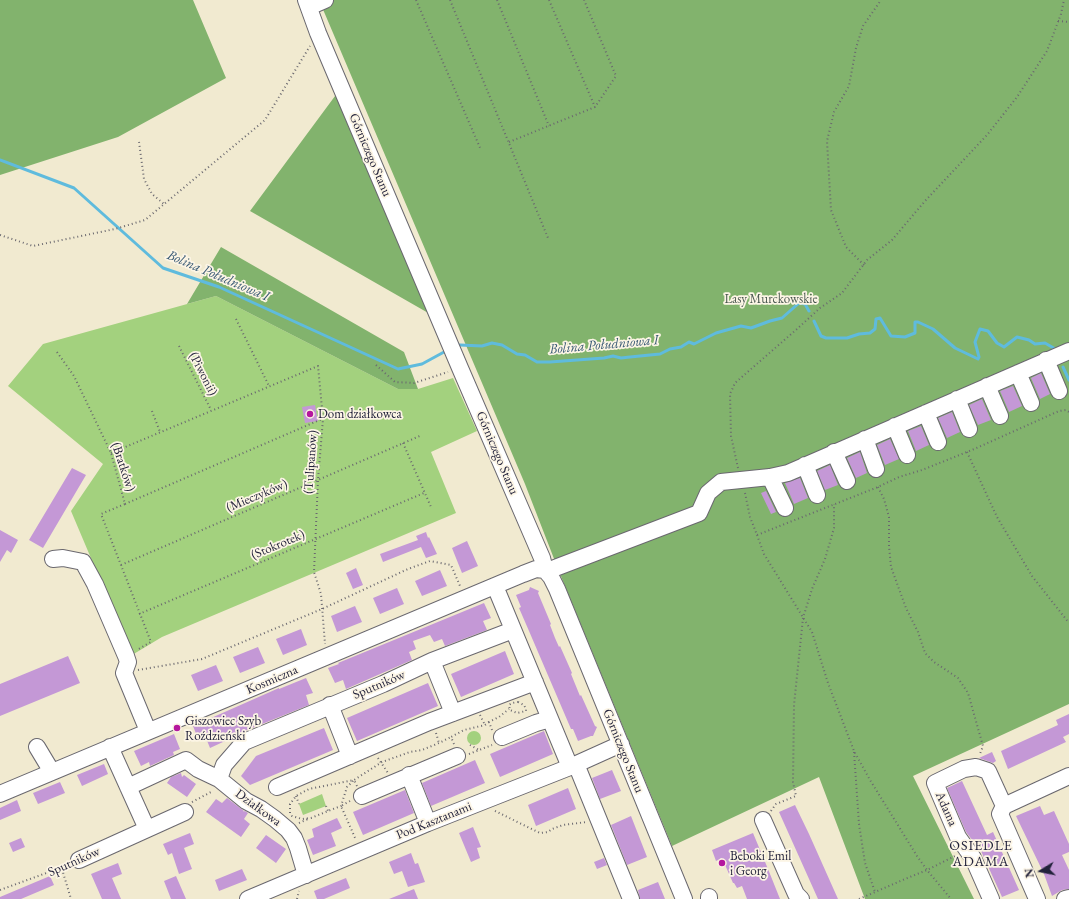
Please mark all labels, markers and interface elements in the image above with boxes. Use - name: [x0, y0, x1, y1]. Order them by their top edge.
- street label: Górniczego Stanu: [345, 111, 395, 199]
- water label: Bolina Południowa I: [164, 247, 272, 305]
- park label: Lasy Murckowskie: [724, 291, 818, 307]
- water label: Bolina Południowa I: [549, 332, 659, 358]
- street label: (Piwonii): [185, 350, 221, 398]
- place label: Dom działkowca: [318, 406, 402, 422]
- marker: Dom działkowca: [305, 409, 315, 419]
- street label: Górniczego Stanu: [472, 409, 522, 497]
- street label: (Tulipanów): [301, 430, 321, 494]
- street label: (Bratków): [108, 440, 138, 494]
- street label: (Mieczyków): [224, 476, 290, 516]
- street label: (Stokrotek): [249, 527, 307, 563]
- street label: Kosmiczna: [244, 662, 300, 698]
- street label: Sputników: [351, 667, 407, 703]
- street label: Górniczego Stanu: [599, 707, 647, 795]
- place label: Giszowiec Szyb Roździeński: [185, 713, 261, 744]
- marker: Giszowiec Szyb Roździeński: [172, 723, 182, 733]
- street label: Działkowa: [232, 786, 284, 830]
- street label: Adama: [932, 789, 960, 829]
- street label: Pod Kasztanami: [394, 799, 474, 843]
- district label: OSIEDLE ADAMA: [949, 838, 1013, 870]
- street label: Sputników: [46, 844, 102, 880]
- place label: Beboki Emil i Georg: [730, 848, 791, 879]
- north arrow: [1021, 851, 1061, 891]
- marker: Beboki Emil i Georg: [717, 858, 727, 868]
- text: N: [1022, 867, 1037, 879]

